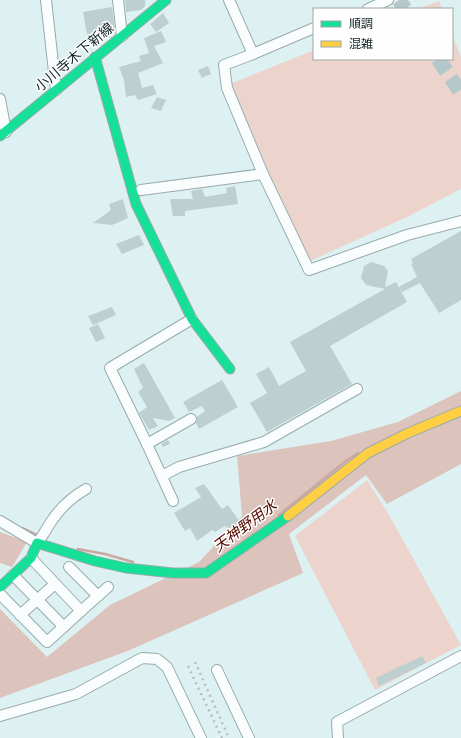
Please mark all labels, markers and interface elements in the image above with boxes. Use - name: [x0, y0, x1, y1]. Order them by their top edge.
- legend: [313, 8, 453, 60]
- text: 順調: [349, 16, 373, 31]
- street label: 小川寺木下新線: [31, 19, 117, 95]
- text: 混雑: [349, 36, 373, 51]
- water label: 天神野用水: [209, 494, 282, 556]

